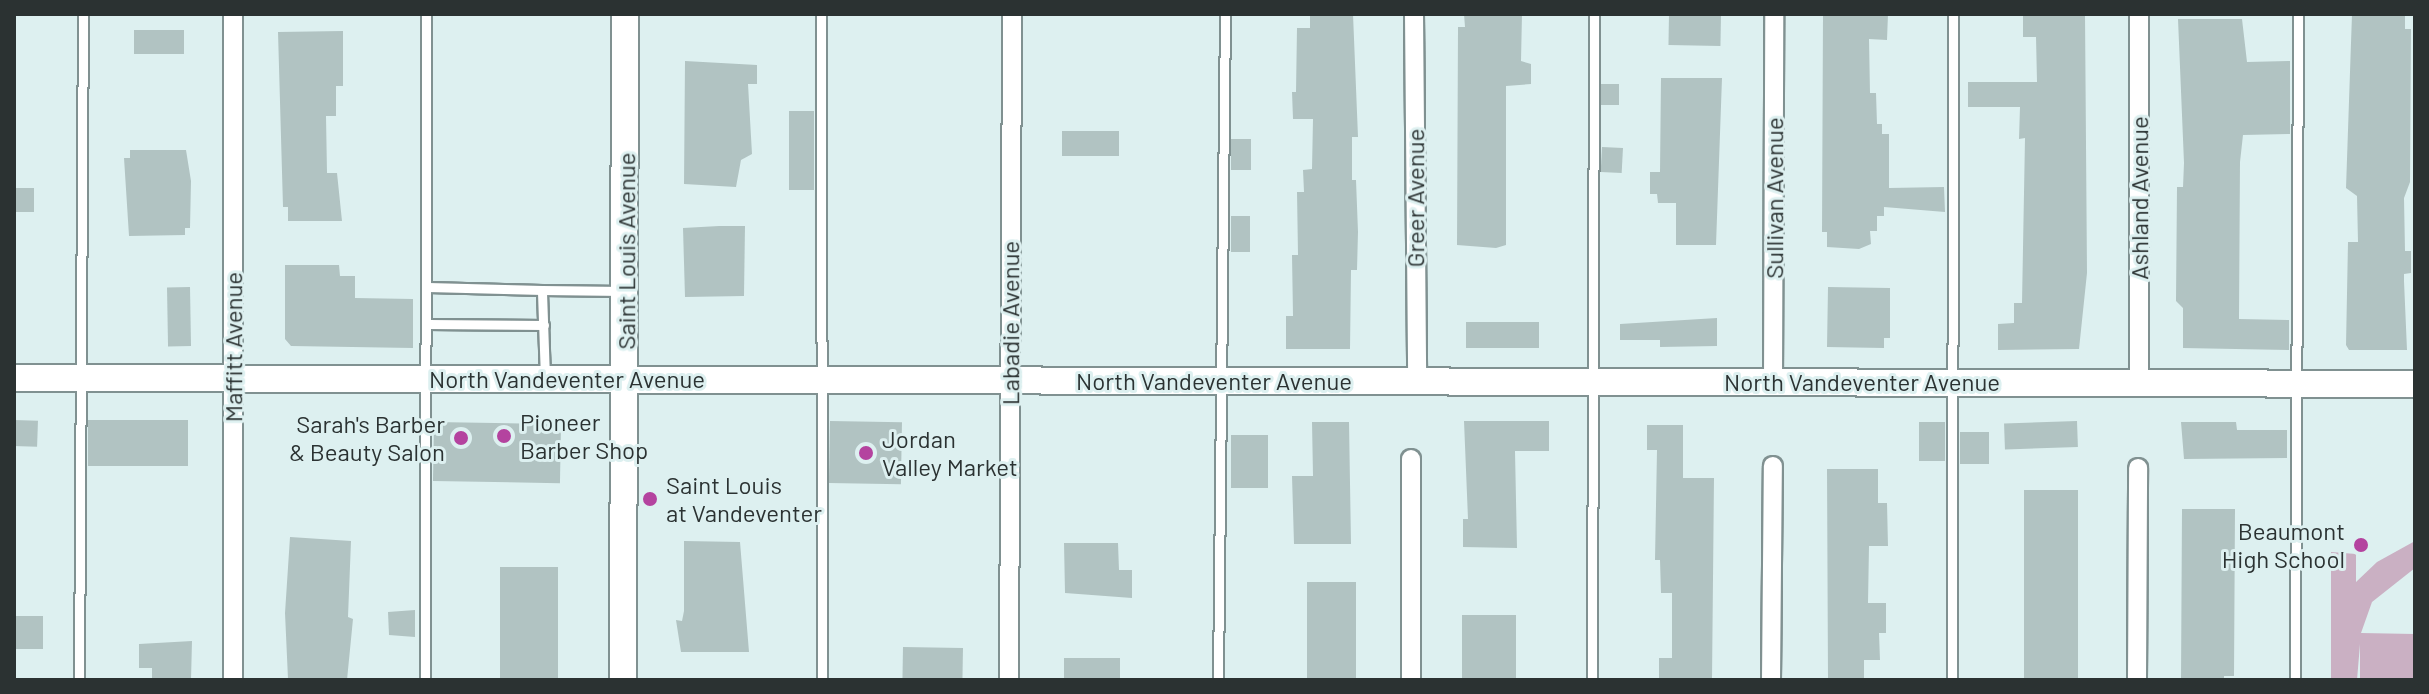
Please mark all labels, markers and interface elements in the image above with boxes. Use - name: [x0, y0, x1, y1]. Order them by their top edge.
- street label: Ashland Avenue: [2125, 116, 2153, 280]
- street label: Sullivan Avenue: [1760, 117, 1788, 279]
- street label: Greer Avenue: [1401, 129, 1429, 267]
- street label: Saint Louis Avenue: [612, 152, 640, 350]
- street label: Labadie Avenue: [996, 241, 1024, 405]
- street label: Maffitt Avenue: [219, 272, 247, 422]
- street label: North Vandeventer Avenue: [429, 365, 705, 393]
- street label: North Vandeventer Avenue: [1076, 367, 1352, 395]
- street label: North Vandeventer Avenue: [1724, 368, 2000, 396]
- place label: Pioneer Barber Shop: [520, 408, 648, 464]
- place label: Sarah's Barber & Beauty Salon: [289, 410, 445, 466]
- place label: Jordan Valley Market: [882, 425, 1018, 481]
- marker: Pioneer Barber Shop: [495, 427, 513, 445]
- marker: Sarah's Barber & Beauty Salon: [452, 429, 470, 447]
- marker: Jordan Valley Market: [857, 444, 875, 462]
- place label: Saint Louis at Vandeventer: [666, 471, 822, 527]
- marker: Saint Louis at Vandeventer: [641, 490, 659, 508]
- place label: Beaumont High School: [2222, 517, 2345, 573]
- marker: Beaumont High School: [2352, 536, 2370, 554]

